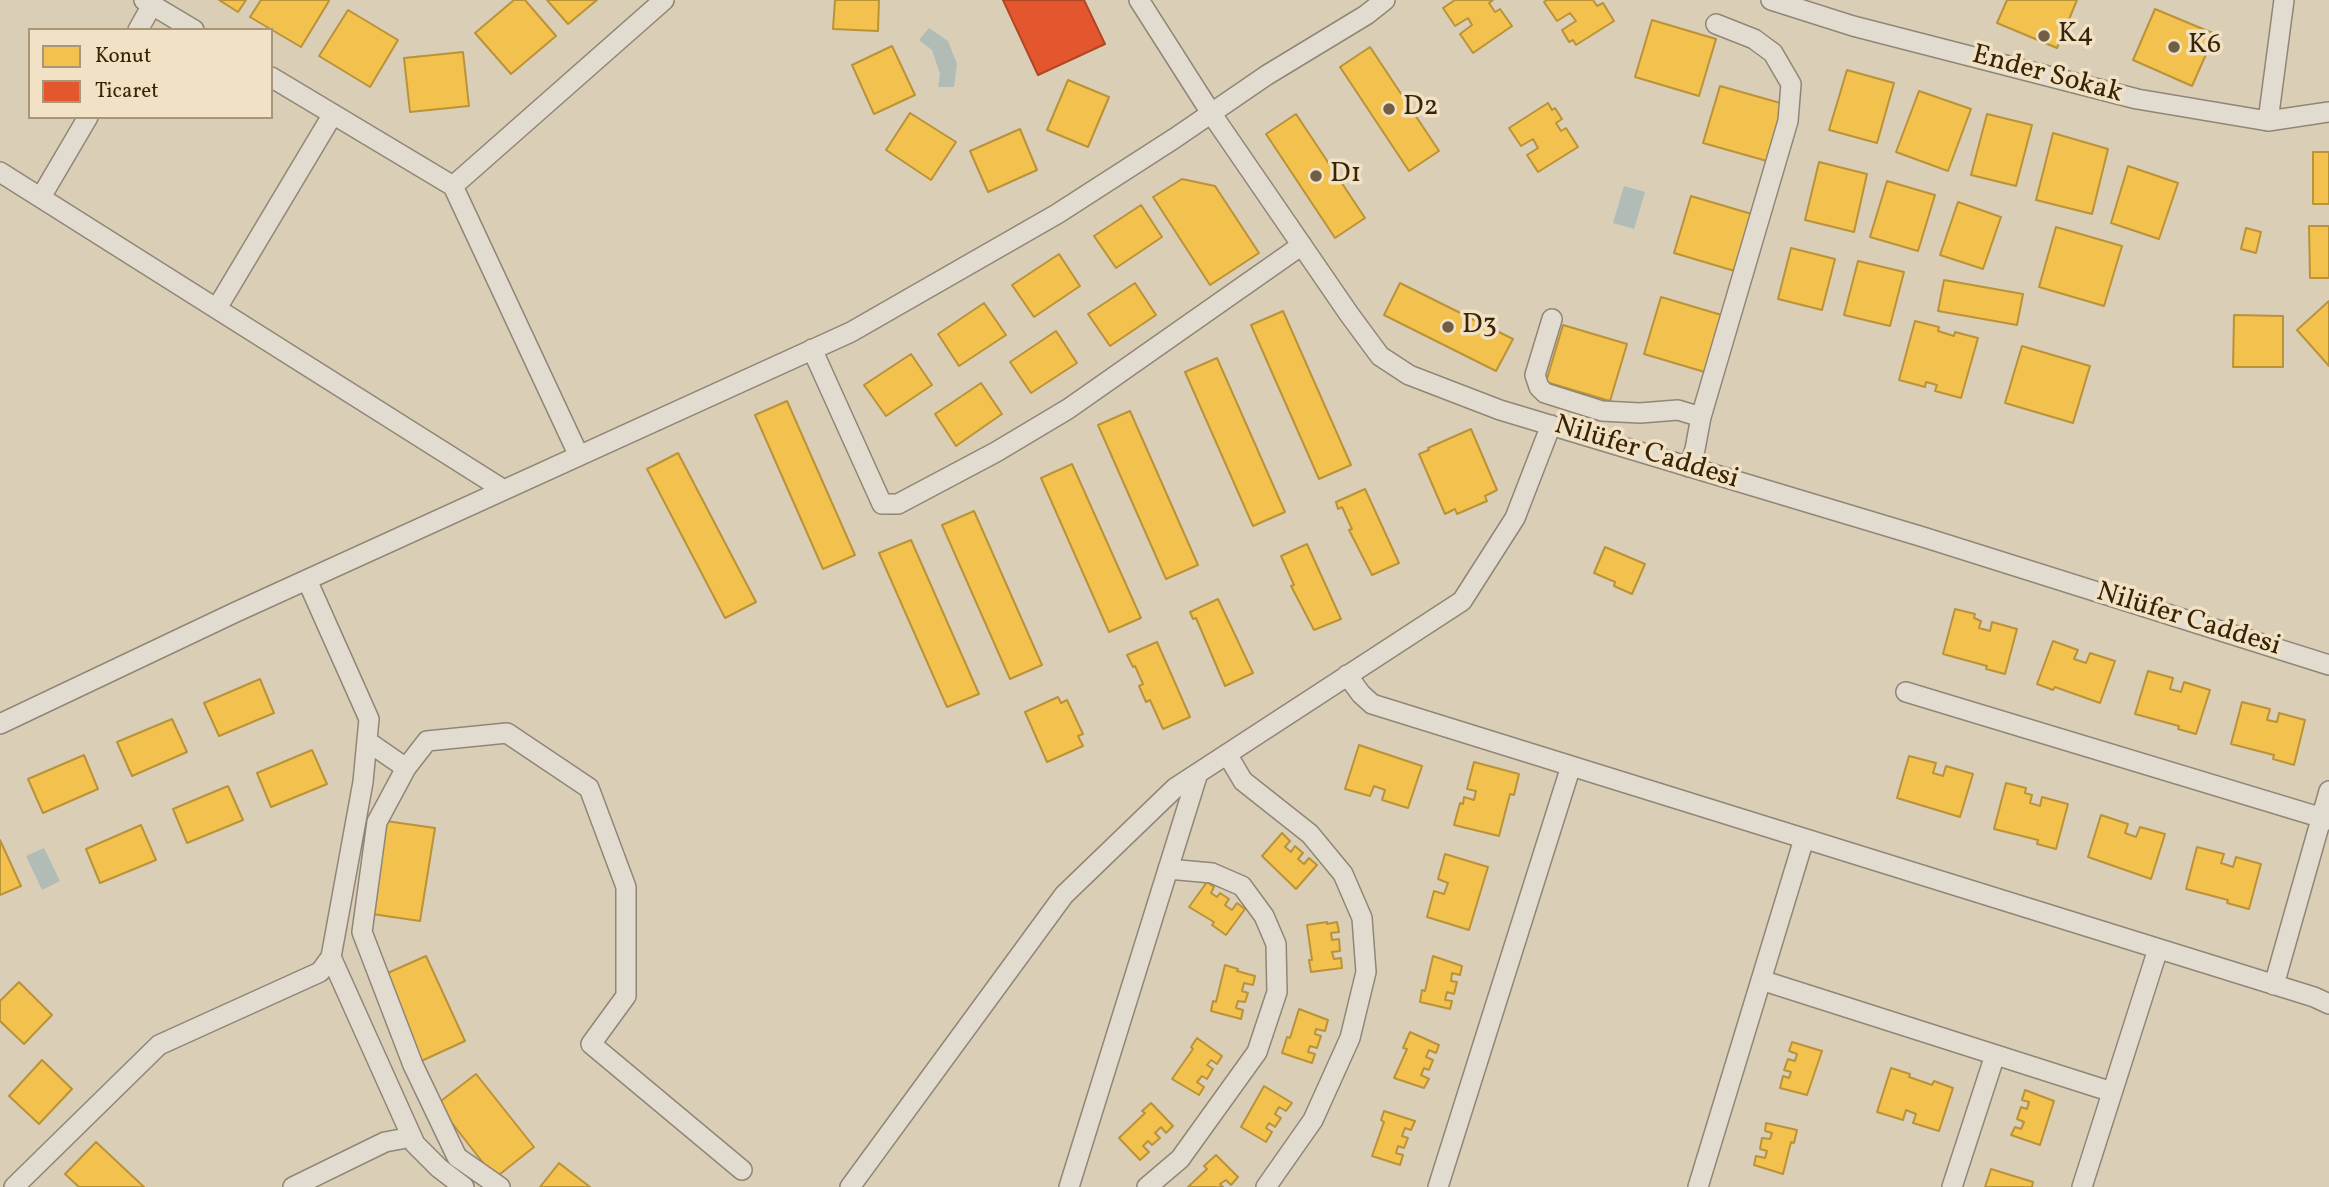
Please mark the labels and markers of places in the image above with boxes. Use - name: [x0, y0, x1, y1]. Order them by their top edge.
- place label: K4: [2058, 19, 2094, 53]
- marker: K4: [2036, 28, 2052, 44]
- place label: K6: [2188, 30, 2221, 64]
- marker: K6: [2166, 39, 2182, 55]
- place label: D2: [1403, 92, 1438, 126]
- marker: D2: [1381, 101, 1397, 117]
- place label: D1: [1330, 159, 1361, 193]
- marker: D1: [1308, 168, 1324, 184]
- place label: D3: [1462, 310, 1497, 344]
- marker: D3: [1440, 319, 1456, 335]

